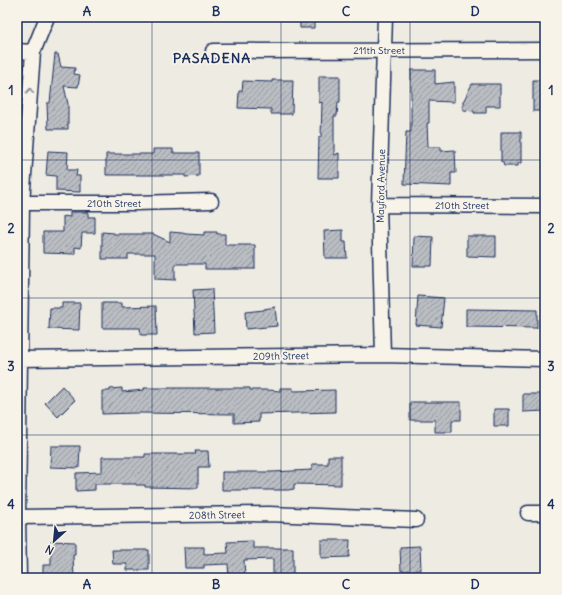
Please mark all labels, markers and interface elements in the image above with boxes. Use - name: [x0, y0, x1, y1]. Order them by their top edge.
- text: A: [83, 3, 92, 20]
- text: B: [212, 3, 221, 20]
- text: C: [342, 3, 351, 20]
- text: D: [470, 3, 480, 20]
- street label: 211th Street: [353, 44, 405, 57]
- district label: PASADENA: [173, 49, 251, 67]
- text: 1: [8, 82, 14, 99]
- text: 1: [548, 82, 554, 99]
- one-way arrow: [26, 88, 35, 94]
- street label: Mayford Avenue: [374, 149, 388, 223]
- street label: 210th Street: [87, 197, 142, 210]
- street label: 210th Street: [435, 199, 490, 212]
- text: 2: [7, 220, 15, 237]
- text: 2: [547, 220, 555, 237]
- street label: 209th Street: [253, 349, 310, 363]
- text: 3: [7, 358, 15, 375]
- text: 3: [547, 358, 555, 375]
- text: 4: [7, 496, 15, 513]
- text: 4: [547, 496, 555, 513]
- street label: 208th Street: [189, 508, 246, 522]
- north arrow: [34, 521, 74, 561]
- text: N: [43, 542, 56, 558]
- text: A: [83, 576, 92, 593]
- text: B: [212, 576, 221, 593]
- text: C: [342, 576, 351, 593]
- text: D: [470, 576, 480, 593]

